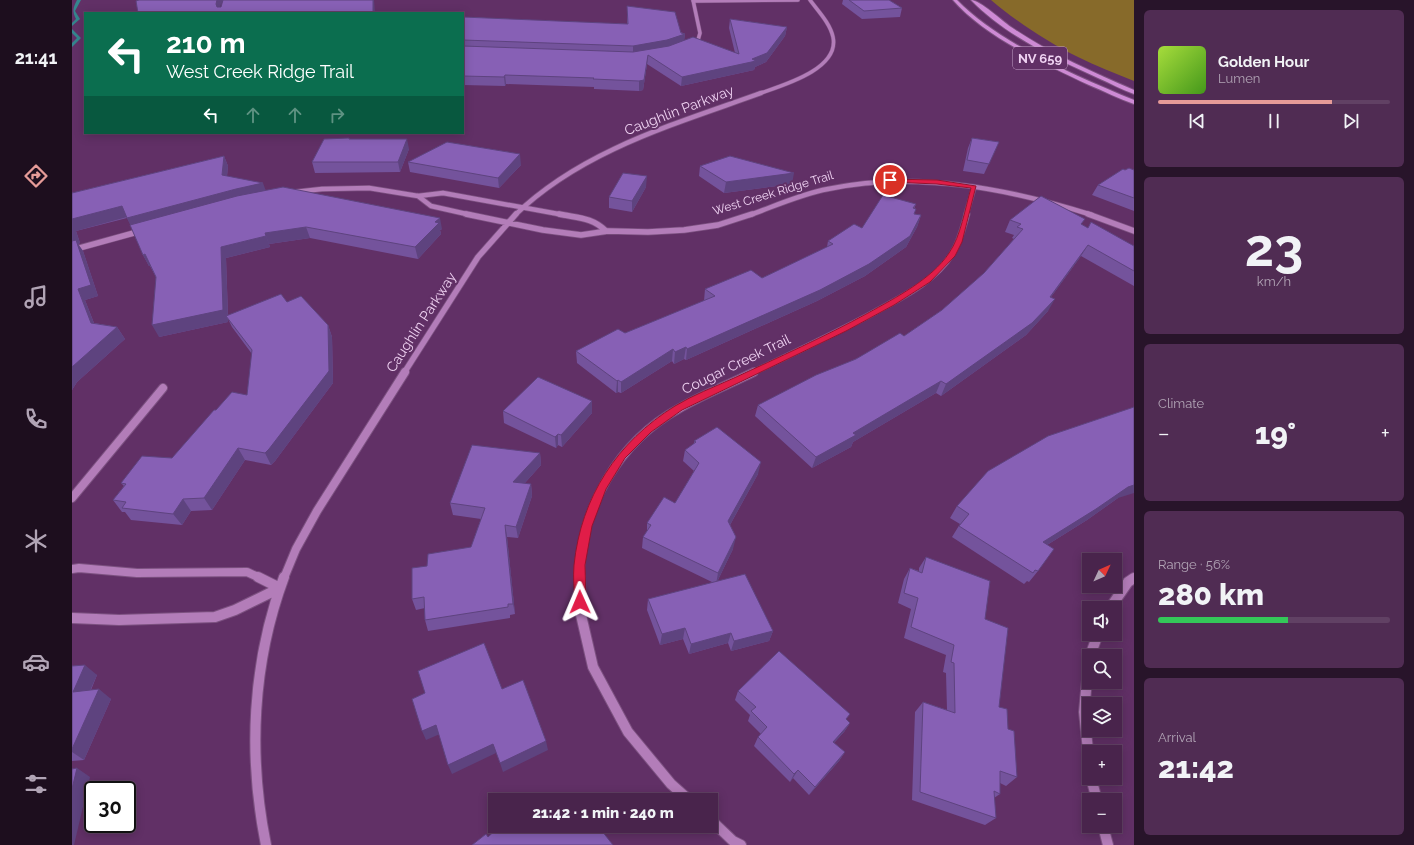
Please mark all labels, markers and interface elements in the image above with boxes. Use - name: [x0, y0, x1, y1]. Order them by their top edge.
- text: 210 m: [166, 27, 246, 60]
- icon: left: [100, 28, 152, 80]
- text: 21:41: [15, 47, 57, 68]
- road number: NV 659: [1013, 47, 1067, 69]
- text: Golden Hour: [1218, 53, 1309, 71]
- text: West Creek Ridge Trail: [166, 61, 354, 82]
- text: Lumen: [1218, 71, 1260, 86]
- street label: Caughlin Parkway: [622, 82, 736, 138]
- icon: left: [200, 104, 222, 126]
- icon: ahead: [242, 104, 264, 126]
- icon: ahead: [284, 104, 306, 126]
- icon: right: [326, 104, 348, 126]
- icon: previous: [1186, 110, 1208, 132]
- icon: pause: [1263, 110, 1285, 132]
- icon: next: [1340, 110, 1362, 132]
- icon: directions: [22, 162, 50, 190]
- pin: [873, 163, 907, 197]
- street label: West Creek Ridge Trail: [711, 168, 836, 218]
- icon: arrive: [879, 169, 901, 191]
- text: 23: [1245, 217, 1303, 278]
- street label: Caughlin Parkway: [383, 269, 459, 375]
- text: km/h: [1257, 274, 1291, 289]
- icon: music: [22, 283, 50, 311]
- street label: Cougar Creek Trail: [679, 331, 793, 397]
- text: Climate: [1158, 396, 1204, 411]
- icon: phone: [22, 405, 50, 433]
- text: 19°: [1255, 416, 1296, 451]
- text: −: [1158, 420, 1170, 446]
- text: +: [1381, 420, 1390, 446]
- icon: climate: [22, 527, 50, 555]
- north arrow: [1082, 553, 1122, 593]
- map controls: [1082, 553, 1122, 833]
- text: Range · 56%: [1158, 557, 1230, 572]
- text: 280 km: [1158, 577, 1264, 612]
- position arrow: [559, 581, 601, 623]
- button: sound: [1082, 601, 1122, 641]
- icon: car: [22, 648, 50, 676]
- button: search: [1082, 649, 1122, 689]
- button: layers: [1082, 697, 1122, 737]
- text: Arrival: [1158, 730, 1196, 745]
- button: +: [1082, 745, 1122, 785]
- text: 21:42: [1158, 750, 1234, 785]
- icon: filters: [22, 770, 50, 798]
- speed limit sign: 30: [84, 781, 136, 833]
- button: −: [1082, 793, 1122, 833]
- text: 21:42 · 1 min · 240 m: [532, 804, 674, 822]

